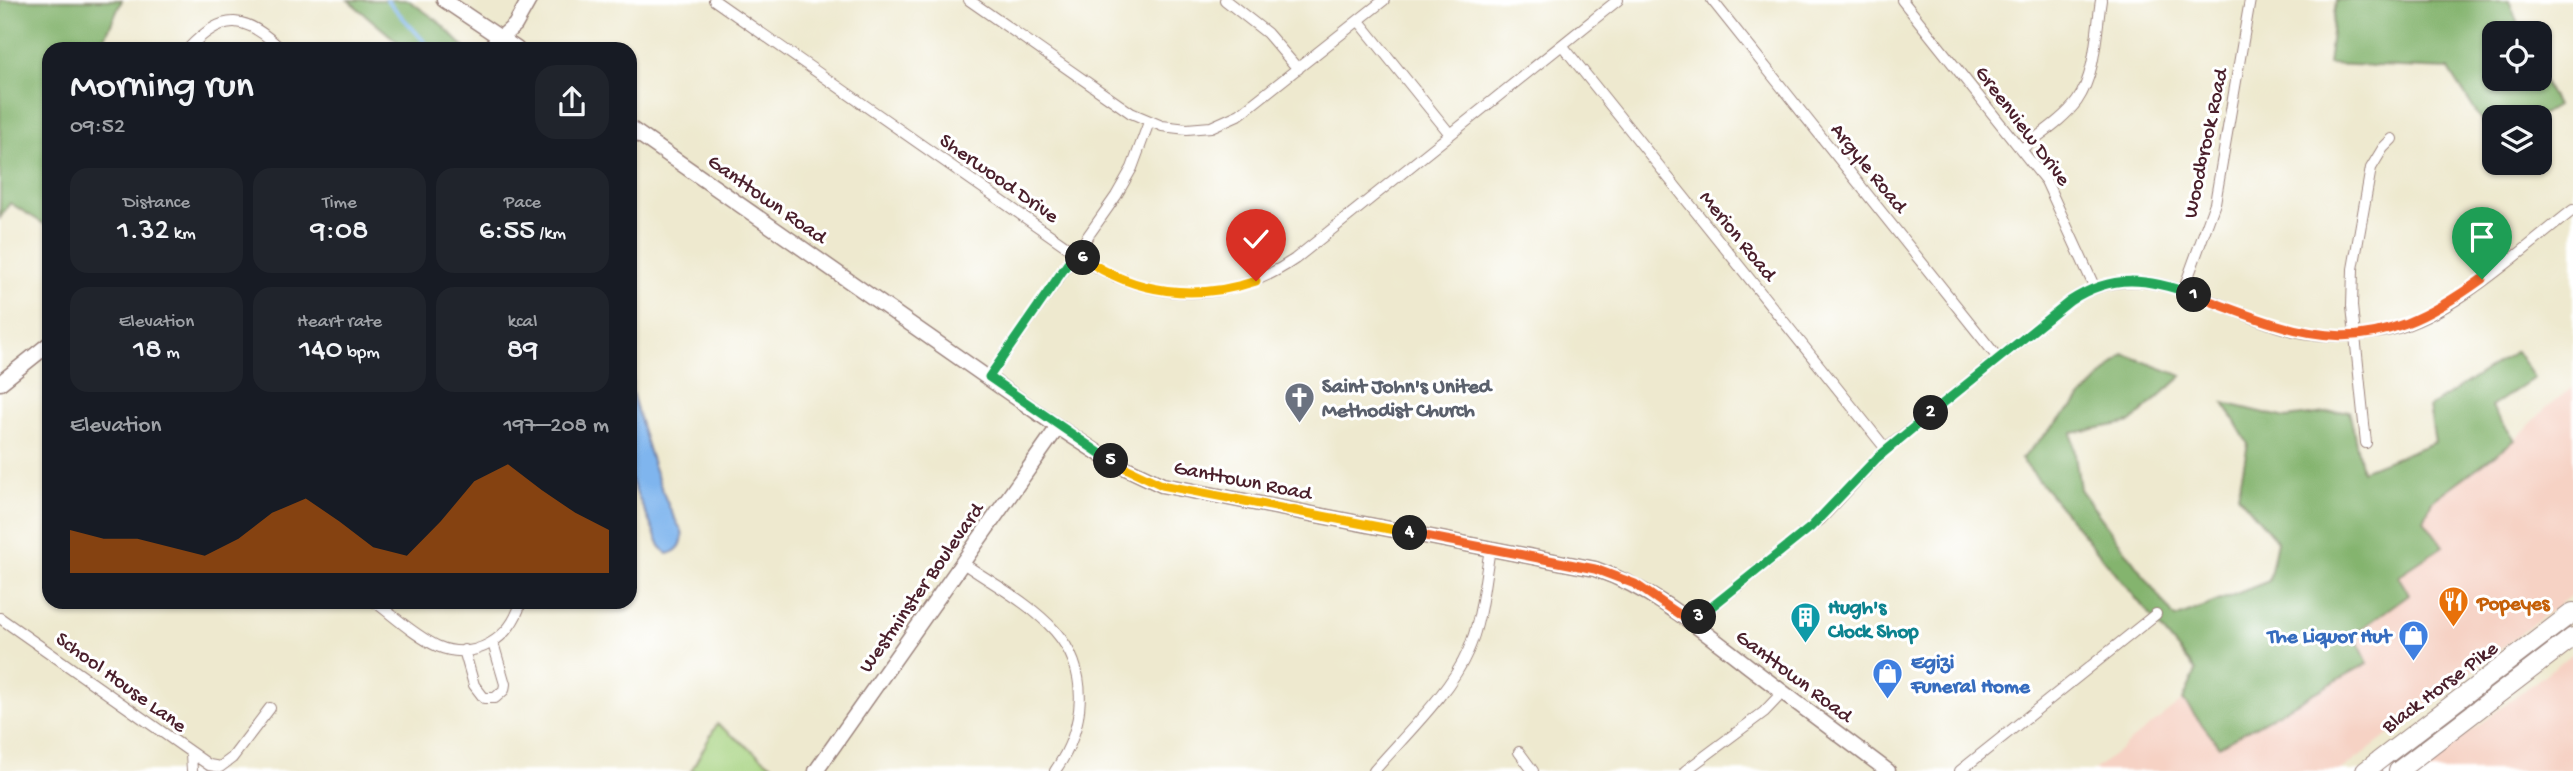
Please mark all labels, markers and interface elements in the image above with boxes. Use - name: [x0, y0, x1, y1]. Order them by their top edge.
- map controls: [2482, 21, 2552, 175]
- button: locate: [2482, 21, 2552, 91]
- street label: Greenview Drive: [1968, 62, 2075, 193]
- button: share: [535, 65, 609, 139]
- street label: Woodbrook Road: [2179, 65, 2236, 221]
- text: Morning run: [70, 66, 254, 110]
- button: layers: [2482, 105, 2552, 175]
- text: 09:52: [70, 114, 125, 141]
- street label: Argyle Road: [1823, 119, 1912, 221]
- street label: Sherwood Drive: [933, 129, 1064, 231]
- street label: Ganttown Road: [701, 150, 832, 252]
- street label: Merion Road: [1692, 187, 1781, 289]
- text: Distance: [123, 192, 190, 215]
- text: Time: [322, 192, 357, 215]
- text: Pace: [504, 192, 541, 215]
- pin: [2452, 207, 2512, 279]
- pin: [1226, 209, 1286, 281]
- text: 1.32: [117, 215, 169, 250]
- text: 9:08: [311, 215, 368, 250]
- text: 6:55: [479, 215, 535, 250]
- icon: arrive: [2463, 218, 2501, 256]
- icon: check: [1237, 220, 1275, 258]
- text: km: [169, 223, 196, 246]
- text: /km: [535, 223, 566, 246]
- pin: 6: [1066, 240, 1100, 276]
- text: 6: [1078, 246, 1087, 269]
- pin: 1: [2176, 278, 2212, 312]
- text: 1: [2190, 283, 2197, 306]
- text: Elevation: [119, 311, 194, 334]
- text: Heart rate: [297, 311, 382, 334]
- text: kcal: [508, 311, 537, 334]
- text: 18: [133, 334, 162, 369]
- text: 140: [299, 334, 342, 369]
- text: 89: [507, 334, 538, 369]
- text: m: [162, 342, 180, 365]
- text: bpm: [342, 342, 380, 365]
- place label: Saint John's United Methodist Church: [1322, 376, 1494, 425]
- church icon: Saint John's United Methodist Church: [1282, 380, 1316, 424]
- pin: 2: [1913, 396, 1948, 430]
- text: 2: [1926, 401, 1935, 424]
- text: Elevation: [70, 413, 161, 440]
- text: 197–208 m: [503, 413, 609, 440]
- pin: 5: [1094, 444, 1128, 478]
- text: 5: [1106, 449, 1116, 472]
- street label: Ganttown Road: [1171, 457, 1315, 508]
- street label: Westminster Boulevard: [855, 498, 992, 679]
- pin: 4: [1392, 516, 1428, 550]
- text: 4: [1405, 521, 1414, 544]
- restaurant icon: Popeyes: [2437, 585, 2471, 629]
- place label: Popeyes: [2476, 593, 2551, 618]
- place label: Hugh's Clock Shop: [1827, 597, 1919, 646]
- pin: 3: [1682, 600, 1716, 634]
- building icon: Hugh's Clock Shop: [1788, 601, 1822, 645]
- text: 3: [1694, 605, 1703, 628]
- shop icon: The Liquor Hut: [2397, 618, 2431, 662]
- street label: Ganttown Road: [1729, 626, 1858, 731]
- place label: The Liquor Hut: [2265, 626, 2393, 651]
- street label: School House Lane: [49, 628, 191, 740]
- street label: Black Horse Pike: [2377, 636, 2505, 741]
- place label: Egizi Funeral Home: [1910, 652, 2031, 701]
- shop icon: Egizi Funeral Home: [1871, 656, 1905, 700]

